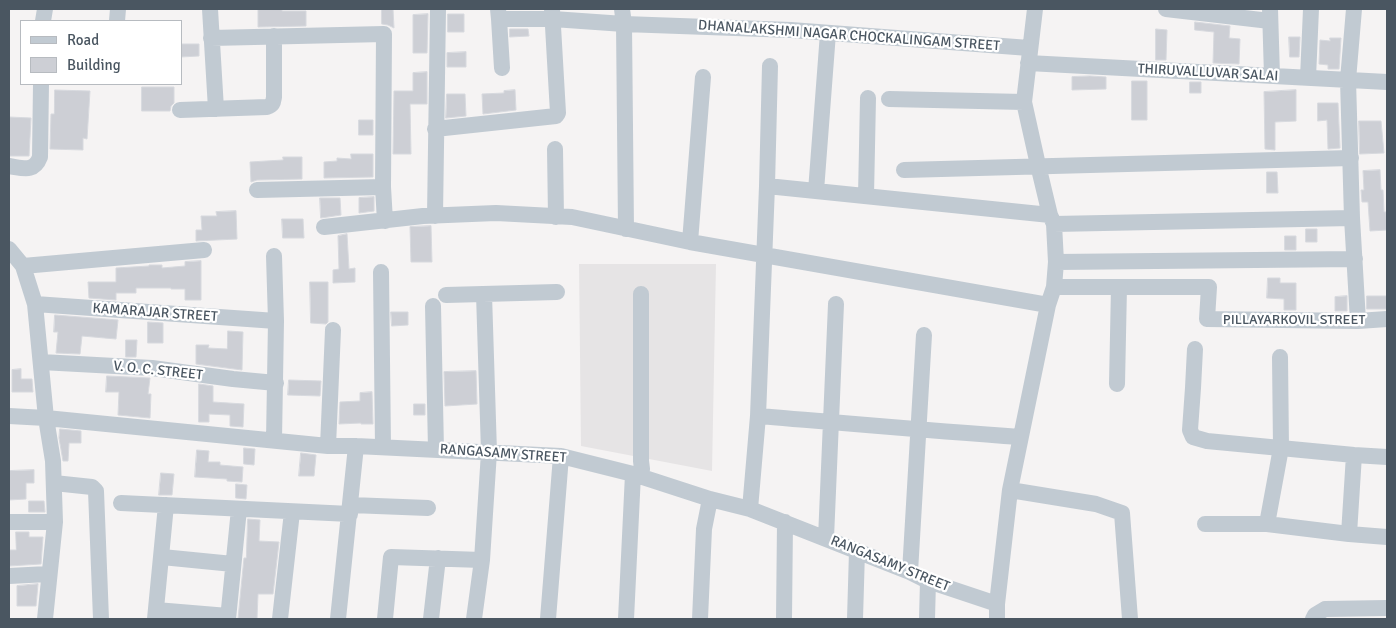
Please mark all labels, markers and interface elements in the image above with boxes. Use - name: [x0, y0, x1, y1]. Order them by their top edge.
- street label: DHANALAKSHMI NAGAR CHOCKALINGAM STREET: [698, 17, 1000, 55]
- legend: [20, 20, 182, 85]
- text: Road: [67, 31, 99, 49]
- text: Building: [67, 56, 121, 74]
- street label: THIRUVALLUVAR SALAI: [1137, 61, 1279, 85]
- street label: KAMARAJAR STREET: [92, 300, 218, 326]
- street label: PILLAYARKOVIL STREET: [1223, 312, 1365, 328]
- street label: V. O. C. STREET: [112, 358, 204, 384]
- street label: RANGASAMY STREET: [439, 441, 567, 467]
- street label: RANGASAMY STREET: [828, 532, 952, 596]

